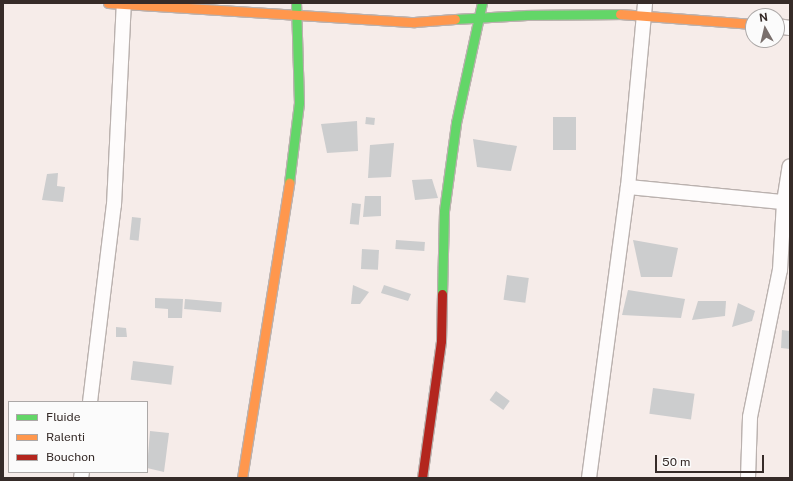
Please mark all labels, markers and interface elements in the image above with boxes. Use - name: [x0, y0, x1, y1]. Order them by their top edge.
- north arrow: [745, 8, 785, 48]
- text: N: [758, 11, 769, 24]
- legend: [8, 401, 148, 473]
- text: Fluide: [46, 410, 81, 424]
- text: Ralenti: [46, 430, 85, 444]
- scale bar: [657, 447, 766, 473]
- text: Bouchon: [46, 450, 95, 464]
- text: 50 m: [662, 455, 690, 469]

